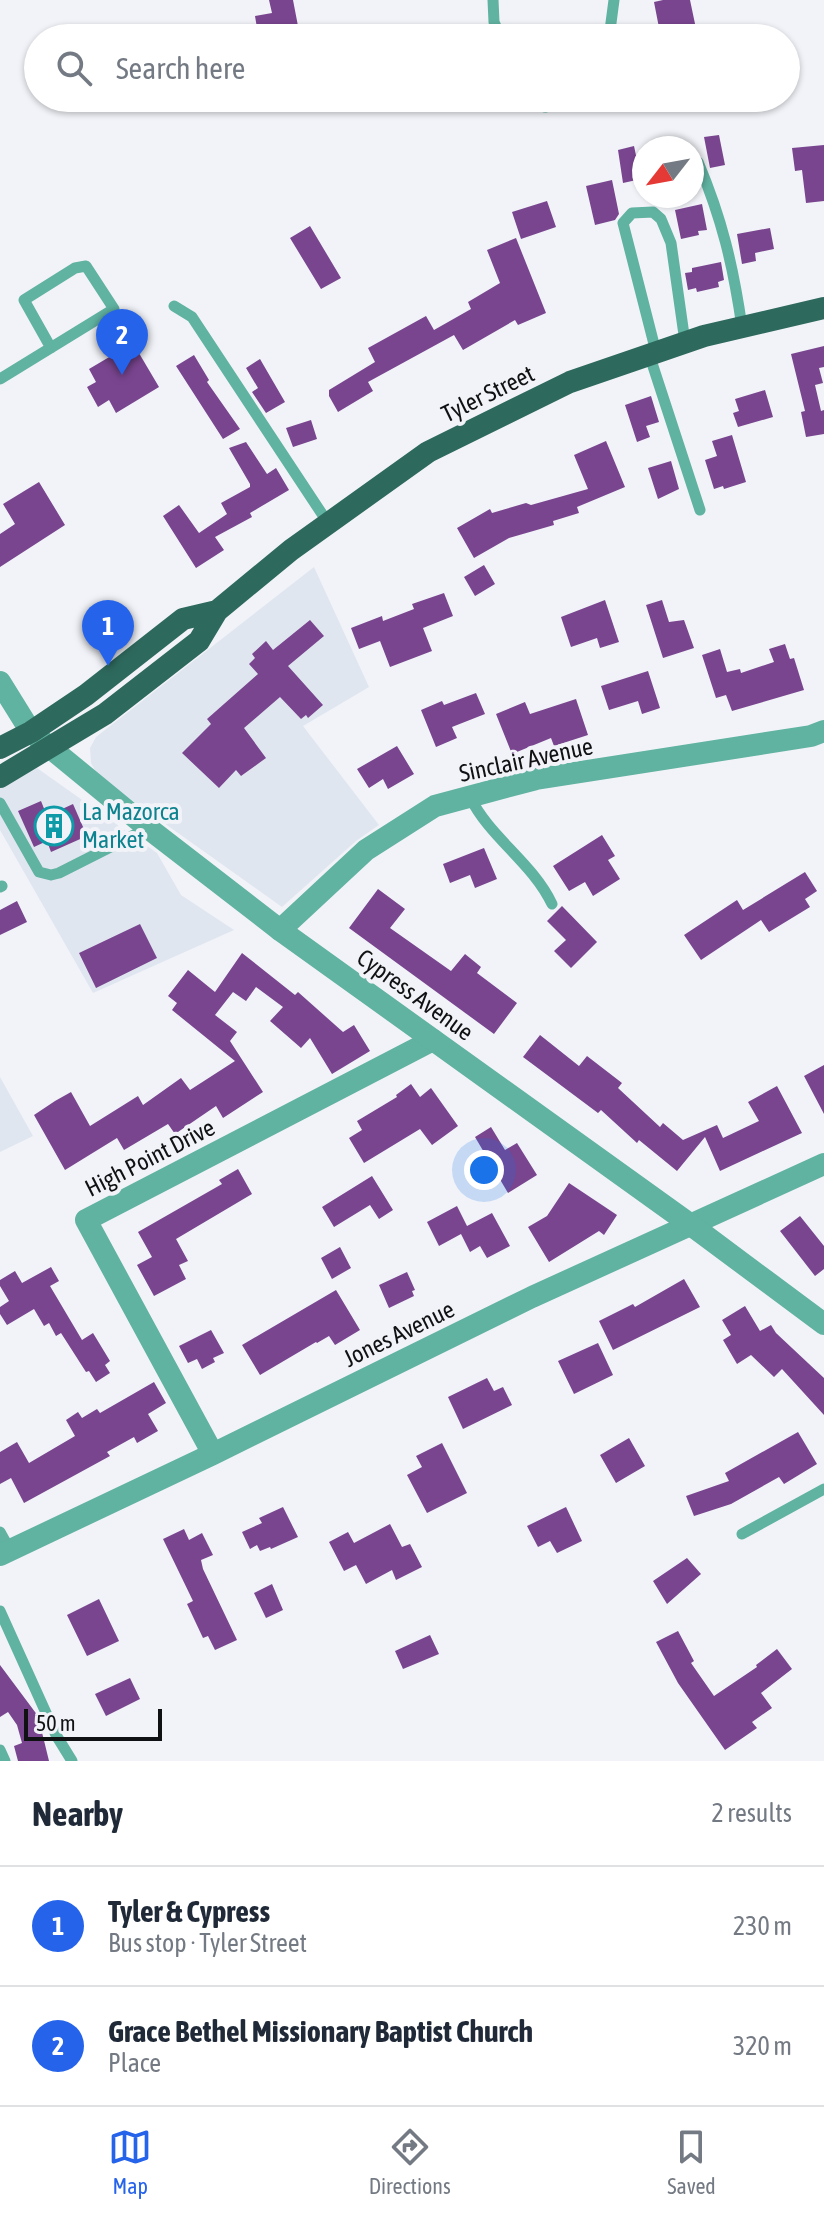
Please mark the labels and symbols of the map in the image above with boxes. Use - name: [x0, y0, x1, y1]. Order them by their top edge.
- north arrow: [632, 136, 704, 208]
- pin: 2: [96, 309, 148, 375]
- street label: Tyler Street: [437, 360, 538, 427]
- pin: 1: [82, 600, 134, 666]
- street label: Sinclair Avenue: [457, 732, 595, 787]
- place label: La Mazorca Market: [82, 798, 180, 853]
- building icon: La Mazorca Market: [33, 805, 75, 847]
- street label: Cypress Avenue: [352, 943, 479, 1046]
- street label: High Point Drive: [81, 1113, 219, 1202]
- your location: [464, 1150, 504, 1190]
- street label: Jones Avenue: [339, 1295, 458, 1372]
- scale bar: [24, 1705, 162, 1741]

